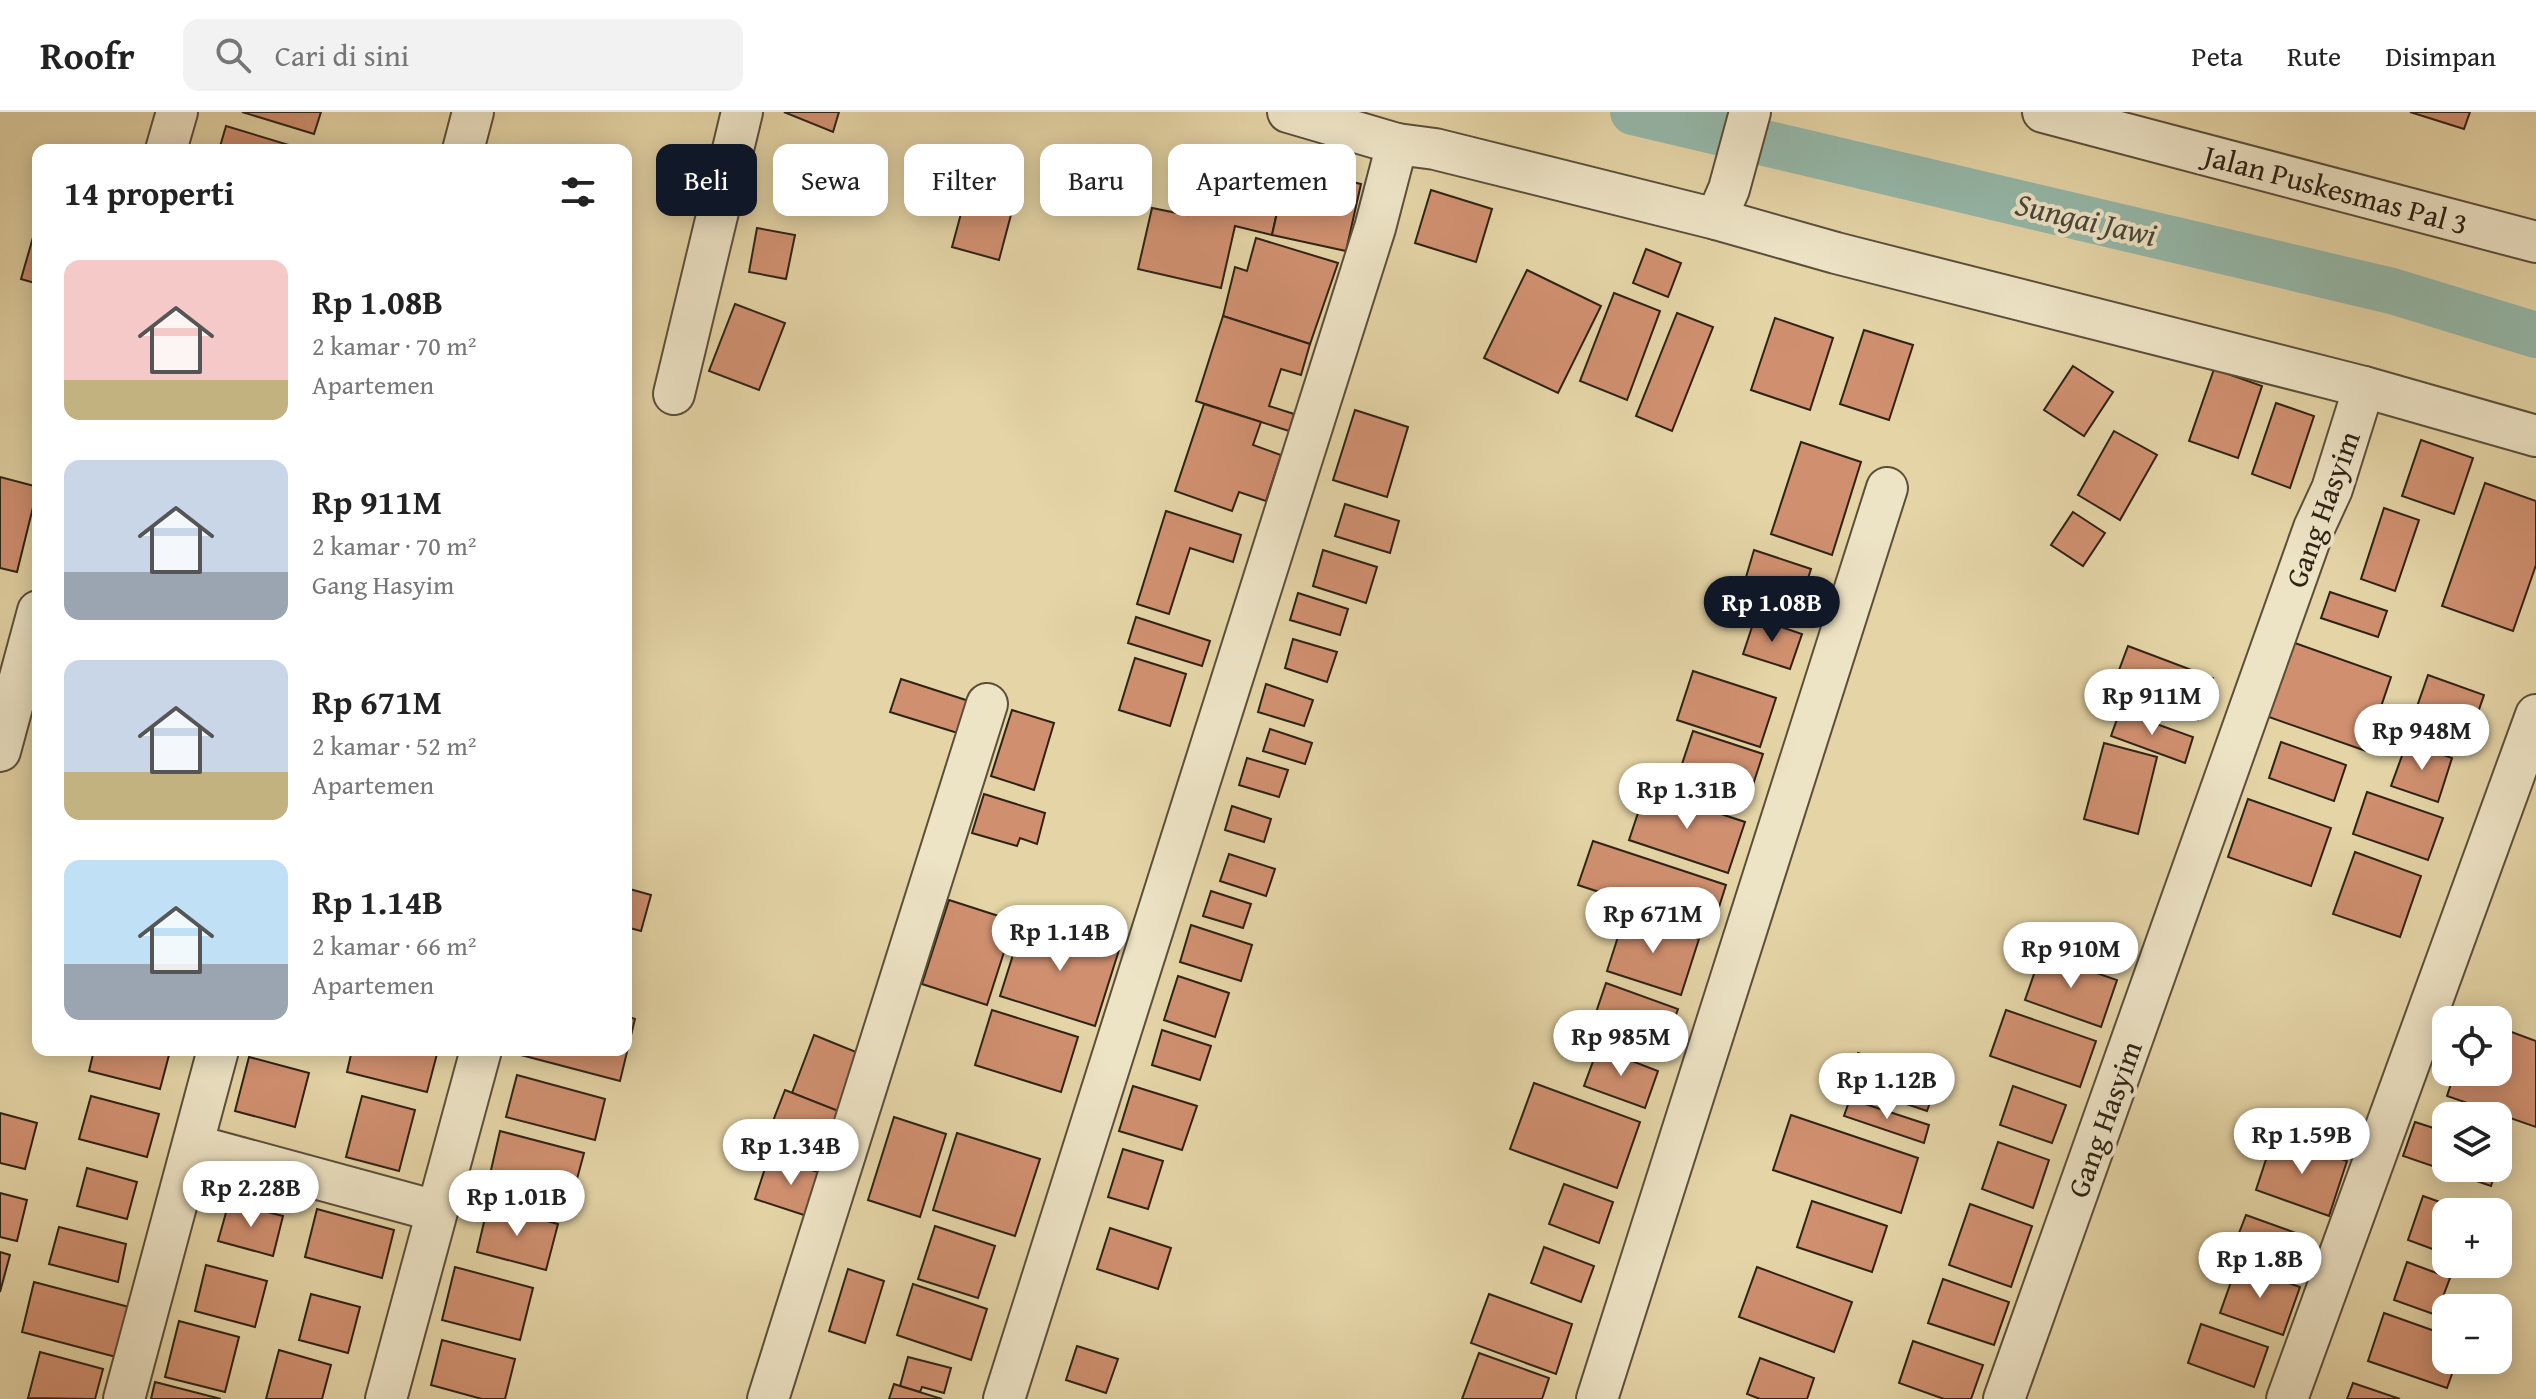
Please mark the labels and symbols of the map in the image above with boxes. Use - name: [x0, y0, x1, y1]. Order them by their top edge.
- street label: Jalan Puskesmas Pal 3: [2195, 132, 2473, 245]
- water label: Sungai Jawi: [2011, 180, 2161, 258]
- street label: Gang Hasyim: [2273, 424, 2371, 594]
- pin: Rp 1.08B: [1689, 576, 1855, 644]
- pin: Rp 911M: [2078, 669, 2226, 737]
- pin: Rp 948M: [2348, 704, 2496, 772]
- pin: Rp 1.31B: [1604, 763, 1770, 831]
- pin: Rp 671M: [1579, 887, 1727, 955]
- pin: Rp 1.14B: [977, 905, 1143, 973]
- pin: Rp 910M: [1997, 922, 2145, 990]
- pin: Rp 985M: [1547, 1010, 1695, 1078]
- street label: Gang Hasyim: [2055, 1034, 2153, 1204]
- pin: Rp 1.12B: [1804, 1053, 1970, 1121]
- pin: Rp 1.59B: [2219, 1108, 2385, 1176]
- pin: Rp 1.34B: [708, 1119, 874, 1187]
- pin: Rp 2.28B: [168, 1161, 334, 1229]
- pin: Rp 1.01B: [434, 1170, 600, 1238]
- pin: Rp 1.8B: [2186, 1232, 2334, 1300]

